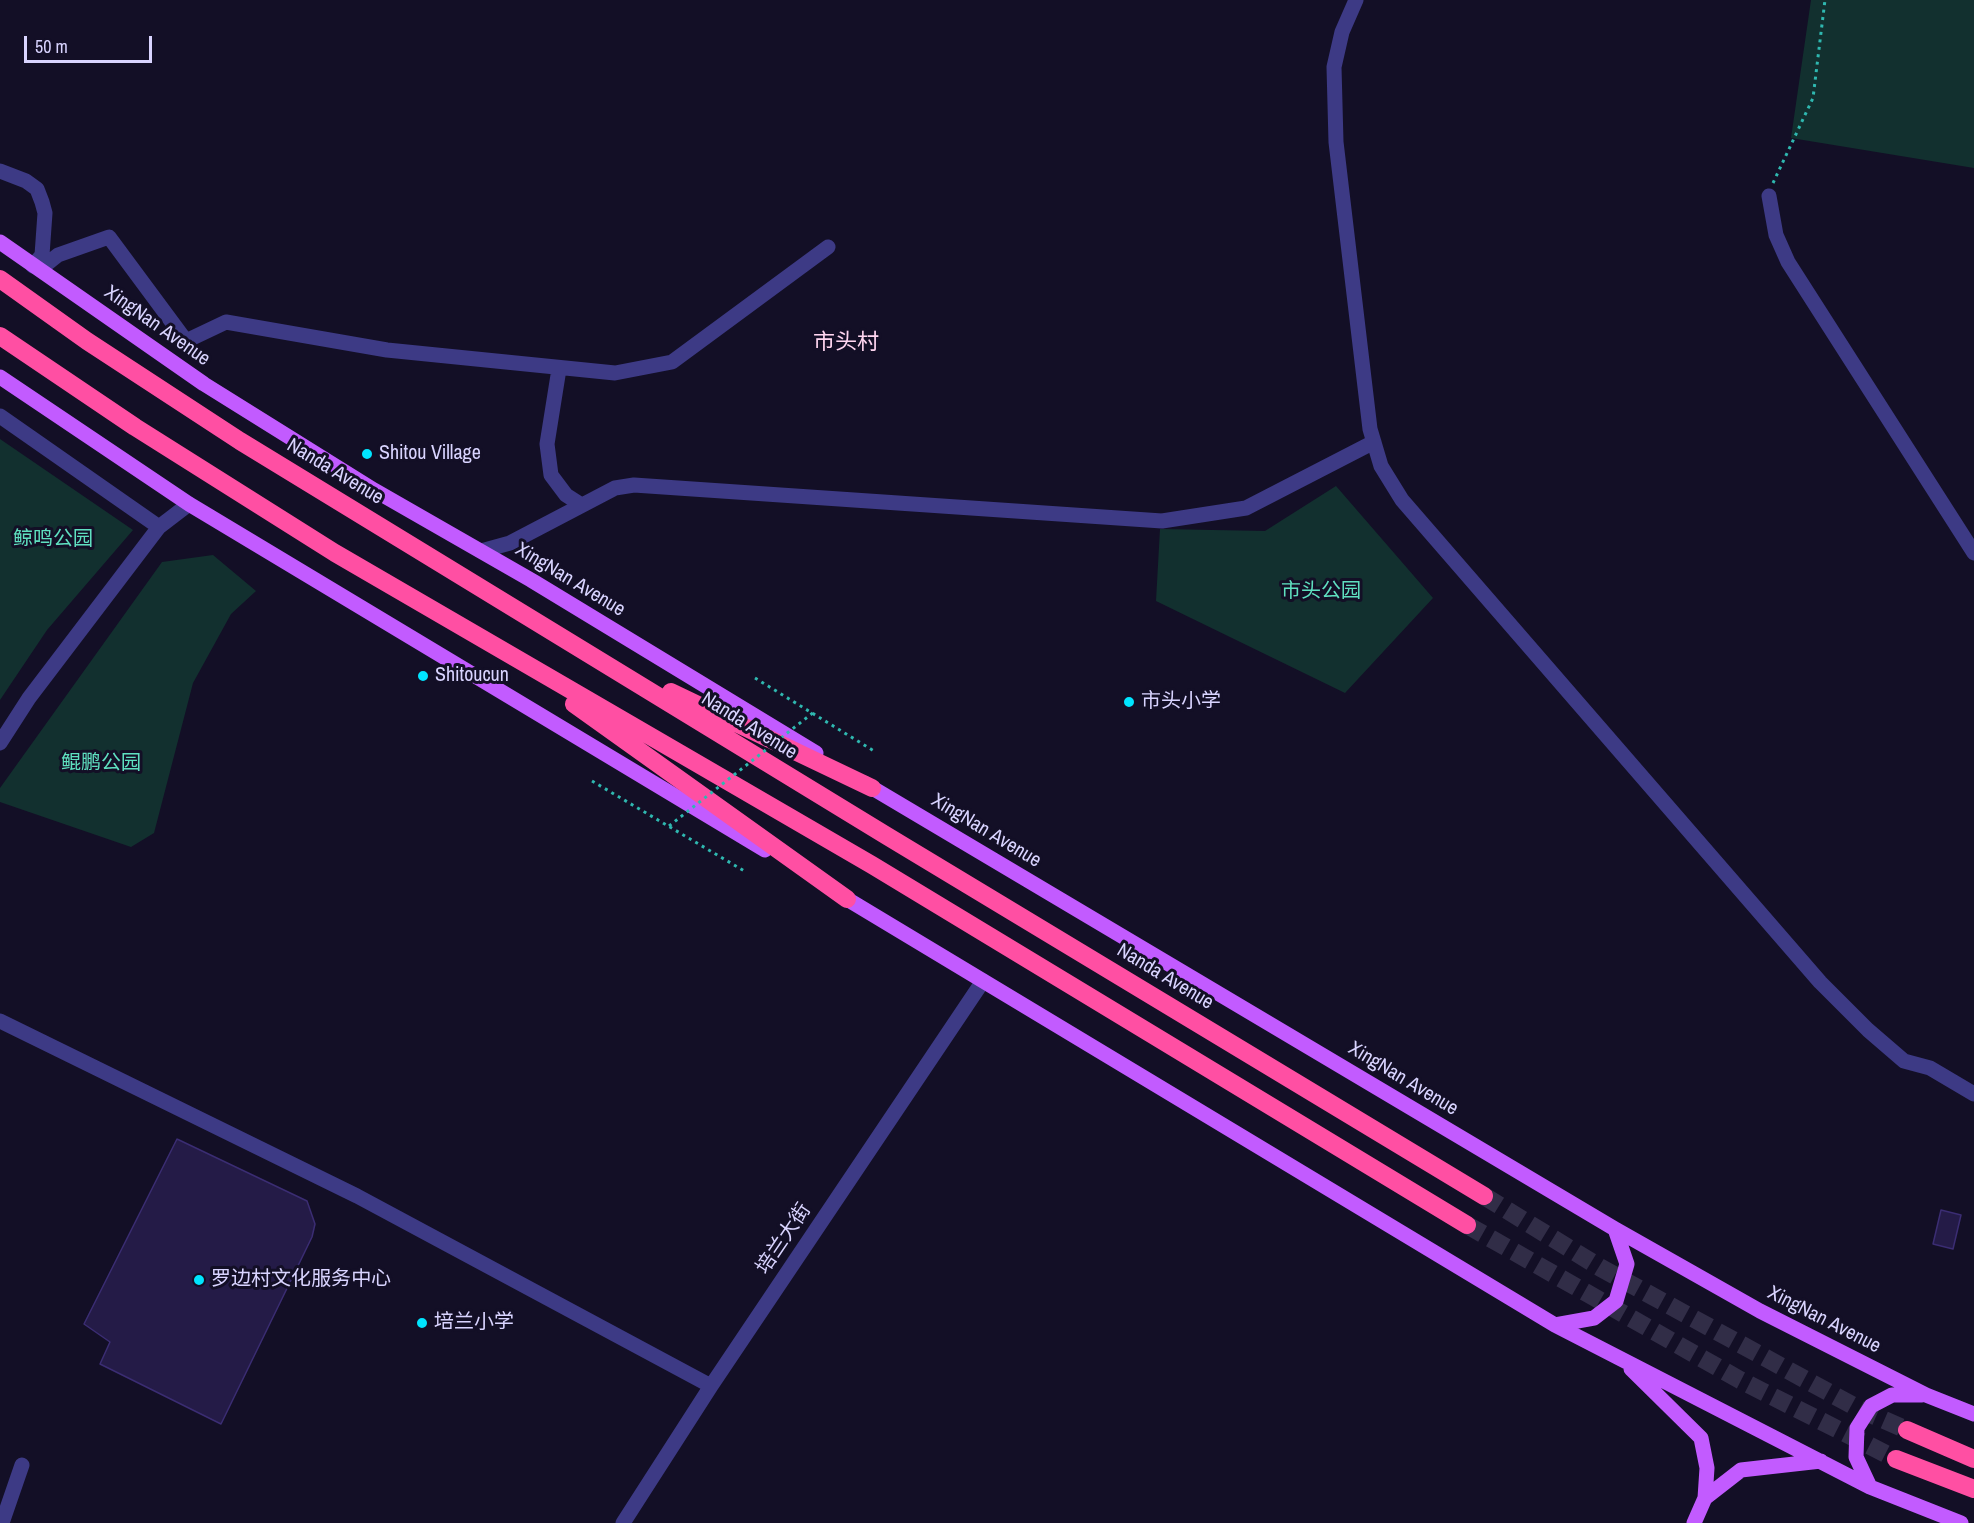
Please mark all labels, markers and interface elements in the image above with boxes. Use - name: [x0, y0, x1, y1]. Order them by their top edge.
- scale bar: [27, 24, 154, 62]
- text: 50 m: [35, 34, 68, 59]
- street label: XingNan Avenue: [99, 281, 215, 371]
- district label: 市头村: [813, 330, 879, 356]
- street label: Nanda Avenue: [282, 434, 388, 510]
- place label: Shitou Village: [379, 442, 481, 466]
- marker: Shitou Village: [360, 447, 374, 461]
- park label: 鲸鸣公园: [13, 528, 93, 552]
- street label: XingNan Avenue: [511, 538, 629, 622]
- park label: 市头公园: [1281, 580, 1361, 604]
- place label: Shitoucun: [435, 664, 509, 688]
- marker: Shitoucun: [416, 669, 430, 683]
- street label: Nanda Avenue: [697, 687, 801, 765]
- place label: 市头小学: [1141, 690, 1221, 714]
- marker: 市头小学: [1122, 695, 1136, 709]
- park label: 鲲鹏公园: [61, 752, 141, 776]
- street label: XingNan Avenue: [927, 789, 1045, 873]
- street label: Nanda Avenue: [1112, 939, 1218, 1015]
- street label: XingNan Avenue: [1344, 1037, 1462, 1121]
- street label: 培兰大街: [752, 1199, 816, 1279]
- place label: 罗边村文化服务中心: [211, 1268, 391, 1292]
- marker: 罗边村文化服务中心: [192, 1273, 206, 1287]
- street label: XingNan Avenue: [1763, 1281, 1885, 1359]
- place label: 培兰小学: [434, 1311, 514, 1335]
- marker: 培兰小学: [415, 1316, 429, 1330]

